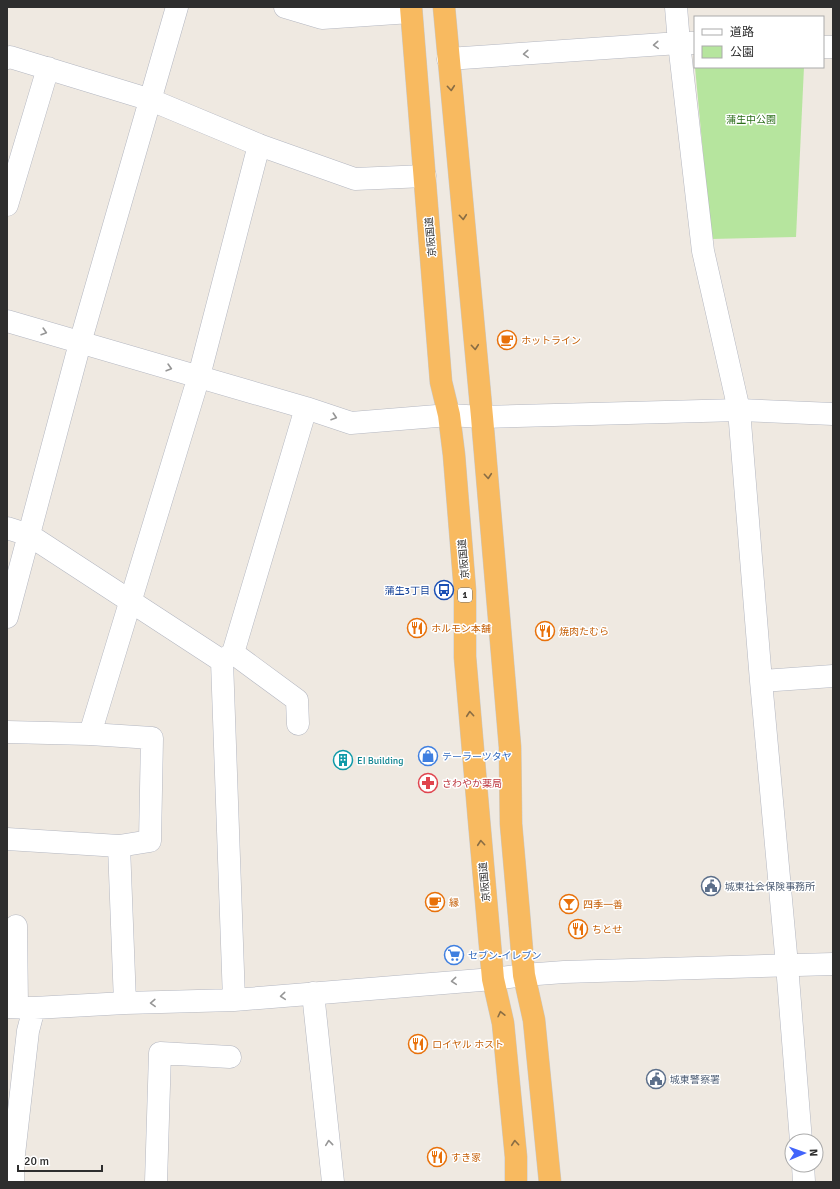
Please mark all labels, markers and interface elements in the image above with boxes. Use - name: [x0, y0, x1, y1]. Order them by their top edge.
- legend: [694, 16, 824, 68]
- text: 道路: [730, 25, 754, 40]
- one-way arrow: [653, 40, 659, 49]
- text: 公園: [730, 45, 754, 60]
- one-way arrow: [523, 49, 529, 58]
- one-way arrow: [446, 85, 455, 91]
- park label: 蒲生中公園: [726, 114, 776, 126]
- one-way arrow: [458, 214, 467, 220]
- street label: 京阪国道: [423, 216, 439, 257]
- one-way arrow: [41, 327, 48, 336]
- cafe icon: ホットライン: [496, 329, 518, 351]
- place label: ホットライン: [521, 335, 581, 347]
- one-way arrow: [471, 344, 480, 350]
- one-way arrow: [165, 363, 172, 372]
- one-way arrow: [330, 413, 337, 421]
- one-way arrow: [483, 473, 492, 479]
- street label: 京阪国道: [456, 538, 472, 579]
- bus stop icon: 蒲生3丁目: [433, 579, 455, 601]
- place label: 蒲生3丁目: [385, 585, 430, 597]
- road number: 1: [458, 588, 472, 602]
- restaurant icon: ホルモン本舗: [406, 617, 428, 639]
- restaurant icon: 焼肉たむら: [534, 620, 556, 642]
- place label: ホルモン本舗: [431, 623, 491, 635]
- place label: 焼肉たむら: [559, 626, 609, 638]
- one-way arrow: [465, 711, 474, 717]
- shop icon: テーラーツタヤ: [417, 745, 439, 767]
- building icon: EI Building: [332, 749, 354, 771]
- place label: テーラーツタヤ: [442, 751, 512, 763]
- place label: EI Building: [357, 755, 404, 767]
- pharmacy icon: さわやか薬局: [417, 772, 439, 794]
- place label: さわやか薬局: [442, 778, 502, 790]
- one-way arrow: [476, 840, 485, 846]
- street label: 京阪国道: [477, 861, 493, 902]
- public building icon: 城東社会保険事務所: [700, 875, 722, 897]
- place label: 城東社会保険事務所: [725, 881, 815, 893]
- cafe icon: 縁: [424, 891, 446, 913]
- bar icon: 四季一善: [558, 893, 580, 915]
- place label: 縁: [449, 897, 459, 909]
- place label: 四季一善: [583, 899, 623, 911]
- restaurant icon: ちとせ: [567, 918, 589, 940]
- place label: ちとせ: [592, 924, 622, 936]
- supermarket icon: セブン-イレブン: [443, 944, 465, 966]
- place label: セブン-イレブン: [468, 950, 542, 962]
- one-way arrow: [451, 976, 457, 985]
- one-way arrow: [280, 991, 286, 1000]
- one-way arrow: [150, 998, 156, 1007]
- one-way arrow: [498, 1011, 506, 1017]
- restaurant icon: ロイヤル ホスト: [407, 1033, 429, 1055]
- place label: ロイヤル ホスト: [432, 1039, 504, 1051]
- public building icon: 城東警察署: [645, 1068, 667, 1090]
- place label: 城東警察署: [670, 1074, 720, 1086]
- north arrow: [784, 1133, 824, 1173]
- one-way arrow: [324, 1140, 333, 1146]
- one-way arrow: [510, 1140, 519, 1146]
- restaurant icon: すき家: [426, 1146, 448, 1168]
- scale bar: [18, 1147, 102, 1173]
- text: N: [807, 1149, 820, 1157]
- place label: すき家: [451, 1152, 481, 1164]
- text: 20 m: [24, 1154, 49, 1169]

